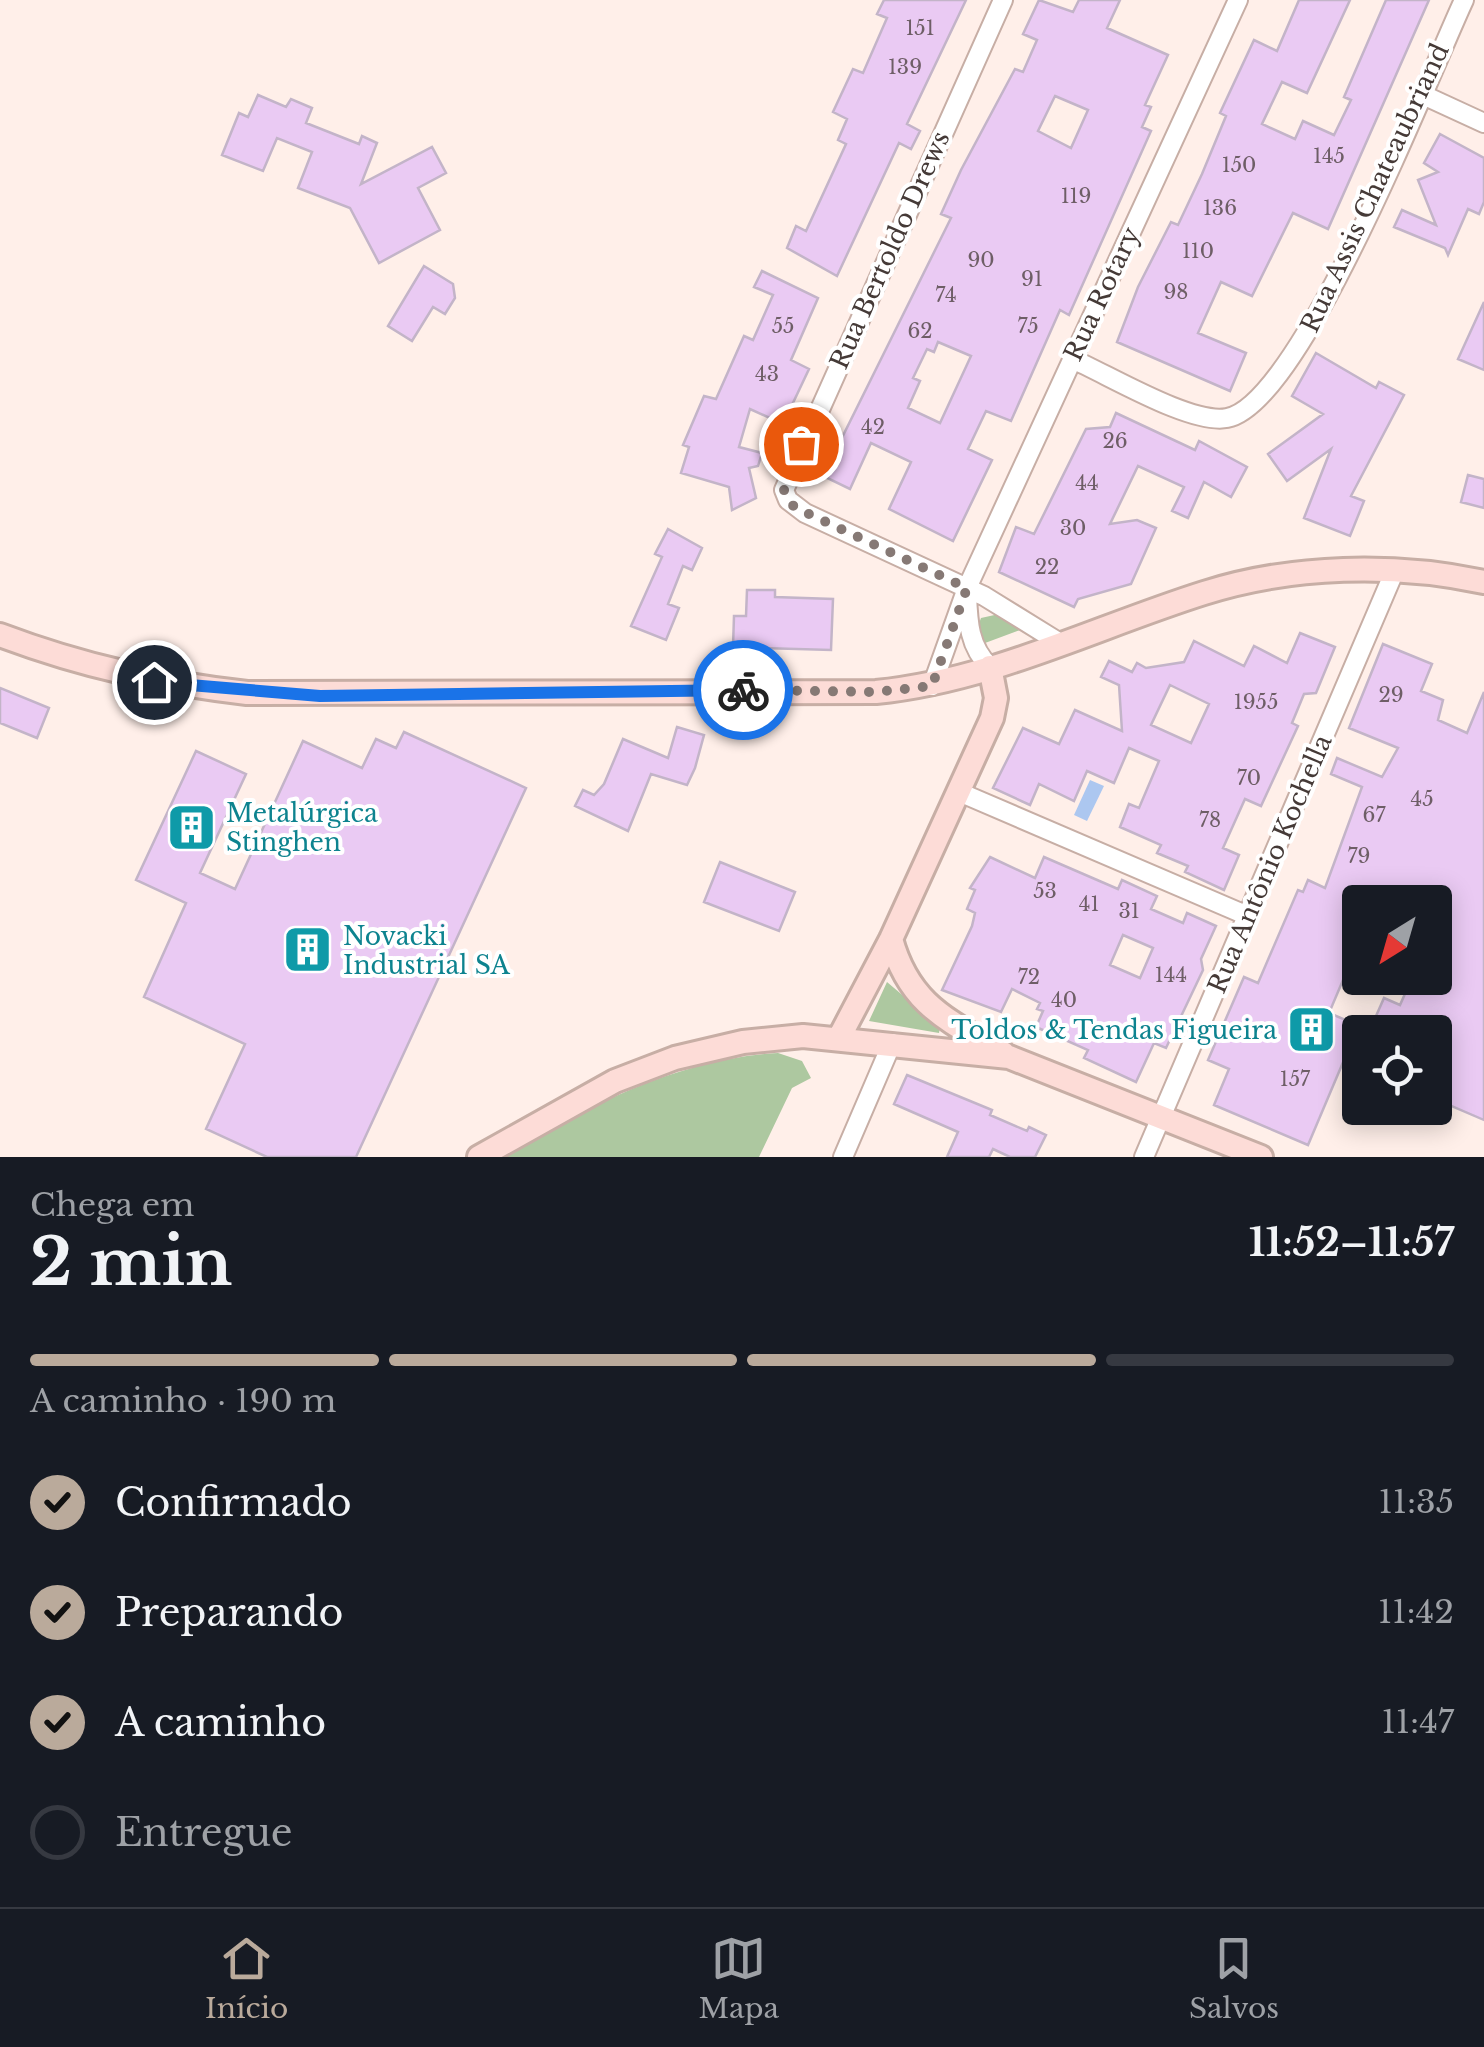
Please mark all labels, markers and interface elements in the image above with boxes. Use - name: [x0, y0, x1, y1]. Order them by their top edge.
- house number: 151: [905, 16, 935, 40]
- street label: Rua Assis Chateaubriand: [1294, 38, 1456, 338]
- house number: 139: [888, 55, 922, 79]
- street label: Rua Bertoldo Drews: [824, 126, 956, 374]
- house number: 145: [1313, 144, 1345, 168]
- house number: 150: [1222, 153, 1256, 177]
- house number: 119: [1061, 184, 1091, 208]
- house number: 136: [1203, 196, 1237, 220]
- street label: Rua Rotary: [1057, 222, 1147, 366]
- house number: 110: [1182, 239, 1214, 263]
- house number: 90: [967, 248, 995, 272]
- house number: 91: [1021, 267, 1043, 291]
- house number: 98: [1164, 280, 1188, 304]
- house number: 74: [935, 283, 957, 307]
- house number: 55: [772, 314, 794, 338]
- house number: 75: [1017, 314, 1039, 338]
- house number: 62: [907, 319, 933, 343]
- house number: 43: [755, 362, 779, 386]
- pin: [759, 402, 844, 487]
- house number: 42: [861, 415, 885, 439]
- icon: bag: [774, 417, 829, 472]
- house number: 26: [1102, 429, 1128, 453]
- house number: 44: [1075, 471, 1099, 495]
- house number: 30: [1060, 516, 1086, 540]
- house number: 22: [1035, 555, 1059, 579]
- pin: [112, 640, 197, 725]
- courier: [693, 640, 793, 740]
- icon: home: [127, 655, 182, 710]
- icon: bike: [716, 663, 771, 718]
- house number: 29: [1378, 683, 1404, 707]
- house number: 1955: [1234, 690, 1278, 714]
- street label: Rua Antônio Kochella: [1201, 730, 1339, 998]
- house number: 70: [1237, 766, 1261, 790]
- house number: 45: [1410, 787, 1434, 811]
- place label: Metalúrgica Stinghen: [226, 798, 378, 858]
- building icon: Metalúrgica Stinghen: [165, 801, 217, 853]
- house number: 67: [1363, 803, 1386, 827]
- house number: 78: [1199, 808, 1221, 832]
- house number: 79: [1348, 844, 1370, 868]
- house number: 53: [1033, 879, 1057, 903]
- north arrow: [1342, 885, 1452, 995]
- map controls: [1342, 885, 1452, 1125]
- house number: 41: [1079, 892, 1099, 916]
- house number: 31: [1118, 899, 1140, 923]
- place label: Novacki Industrial SA: [343, 921, 510, 981]
- building icon: Novacki Industrial SA: [282, 924, 334, 976]
- house number: 144: [1155, 963, 1187, 987]
- house number: 72: [1018, 965, 1040, 989]
- house number: 40: [1051, 988, 1077, 1012]
- building icon: Toldos & Tendas Figueira: [1286, 1004, 1338, 1056]
- place label: Toldos & Tendas Figueira: [951, 1015, 1277, 1046]
- button: locate: [1342, 1015, 1452, 1125]
- house number: 157: [1280, 1067, 1311, 1091]
- text: Chega em: [30, 1185, 194, 1225]
- text: 11:52–11:57: [1249, 1219, 1454, 1266]
- text: 2 min: [30, 1222, 232, 1303]
- text: A caminho · 190 m: [30, 1381, 336, 1421]
- icon: check: [30, 1475, 85, 1530]
- text: Confirmado: [115, 1479, 352, 1526]
- text: 11:35: [1378, 1482, 1454, 1522]
- icon: check: [30, 1585, 85, 1640]
- text: Preparando: [115, 1589, 343, 1636]
- text: 11:42: [1378, 1592, 1454, 1632]
- icon: check: [30, 1695, 85, 1750]
- text: A caminho: [115, 1699, 326, 1746]
- text: 11:47: [1382, 1702, 1454, 1742]
- text: Entregue: [115, 1809, 293, 1856]
- tab: Início: [205, 1931, 288, 2026]
- tab: Mapa: [698, 1931, 779, 2026]
- tab: Salvos: [1189, 1931, 1279, 2026]

